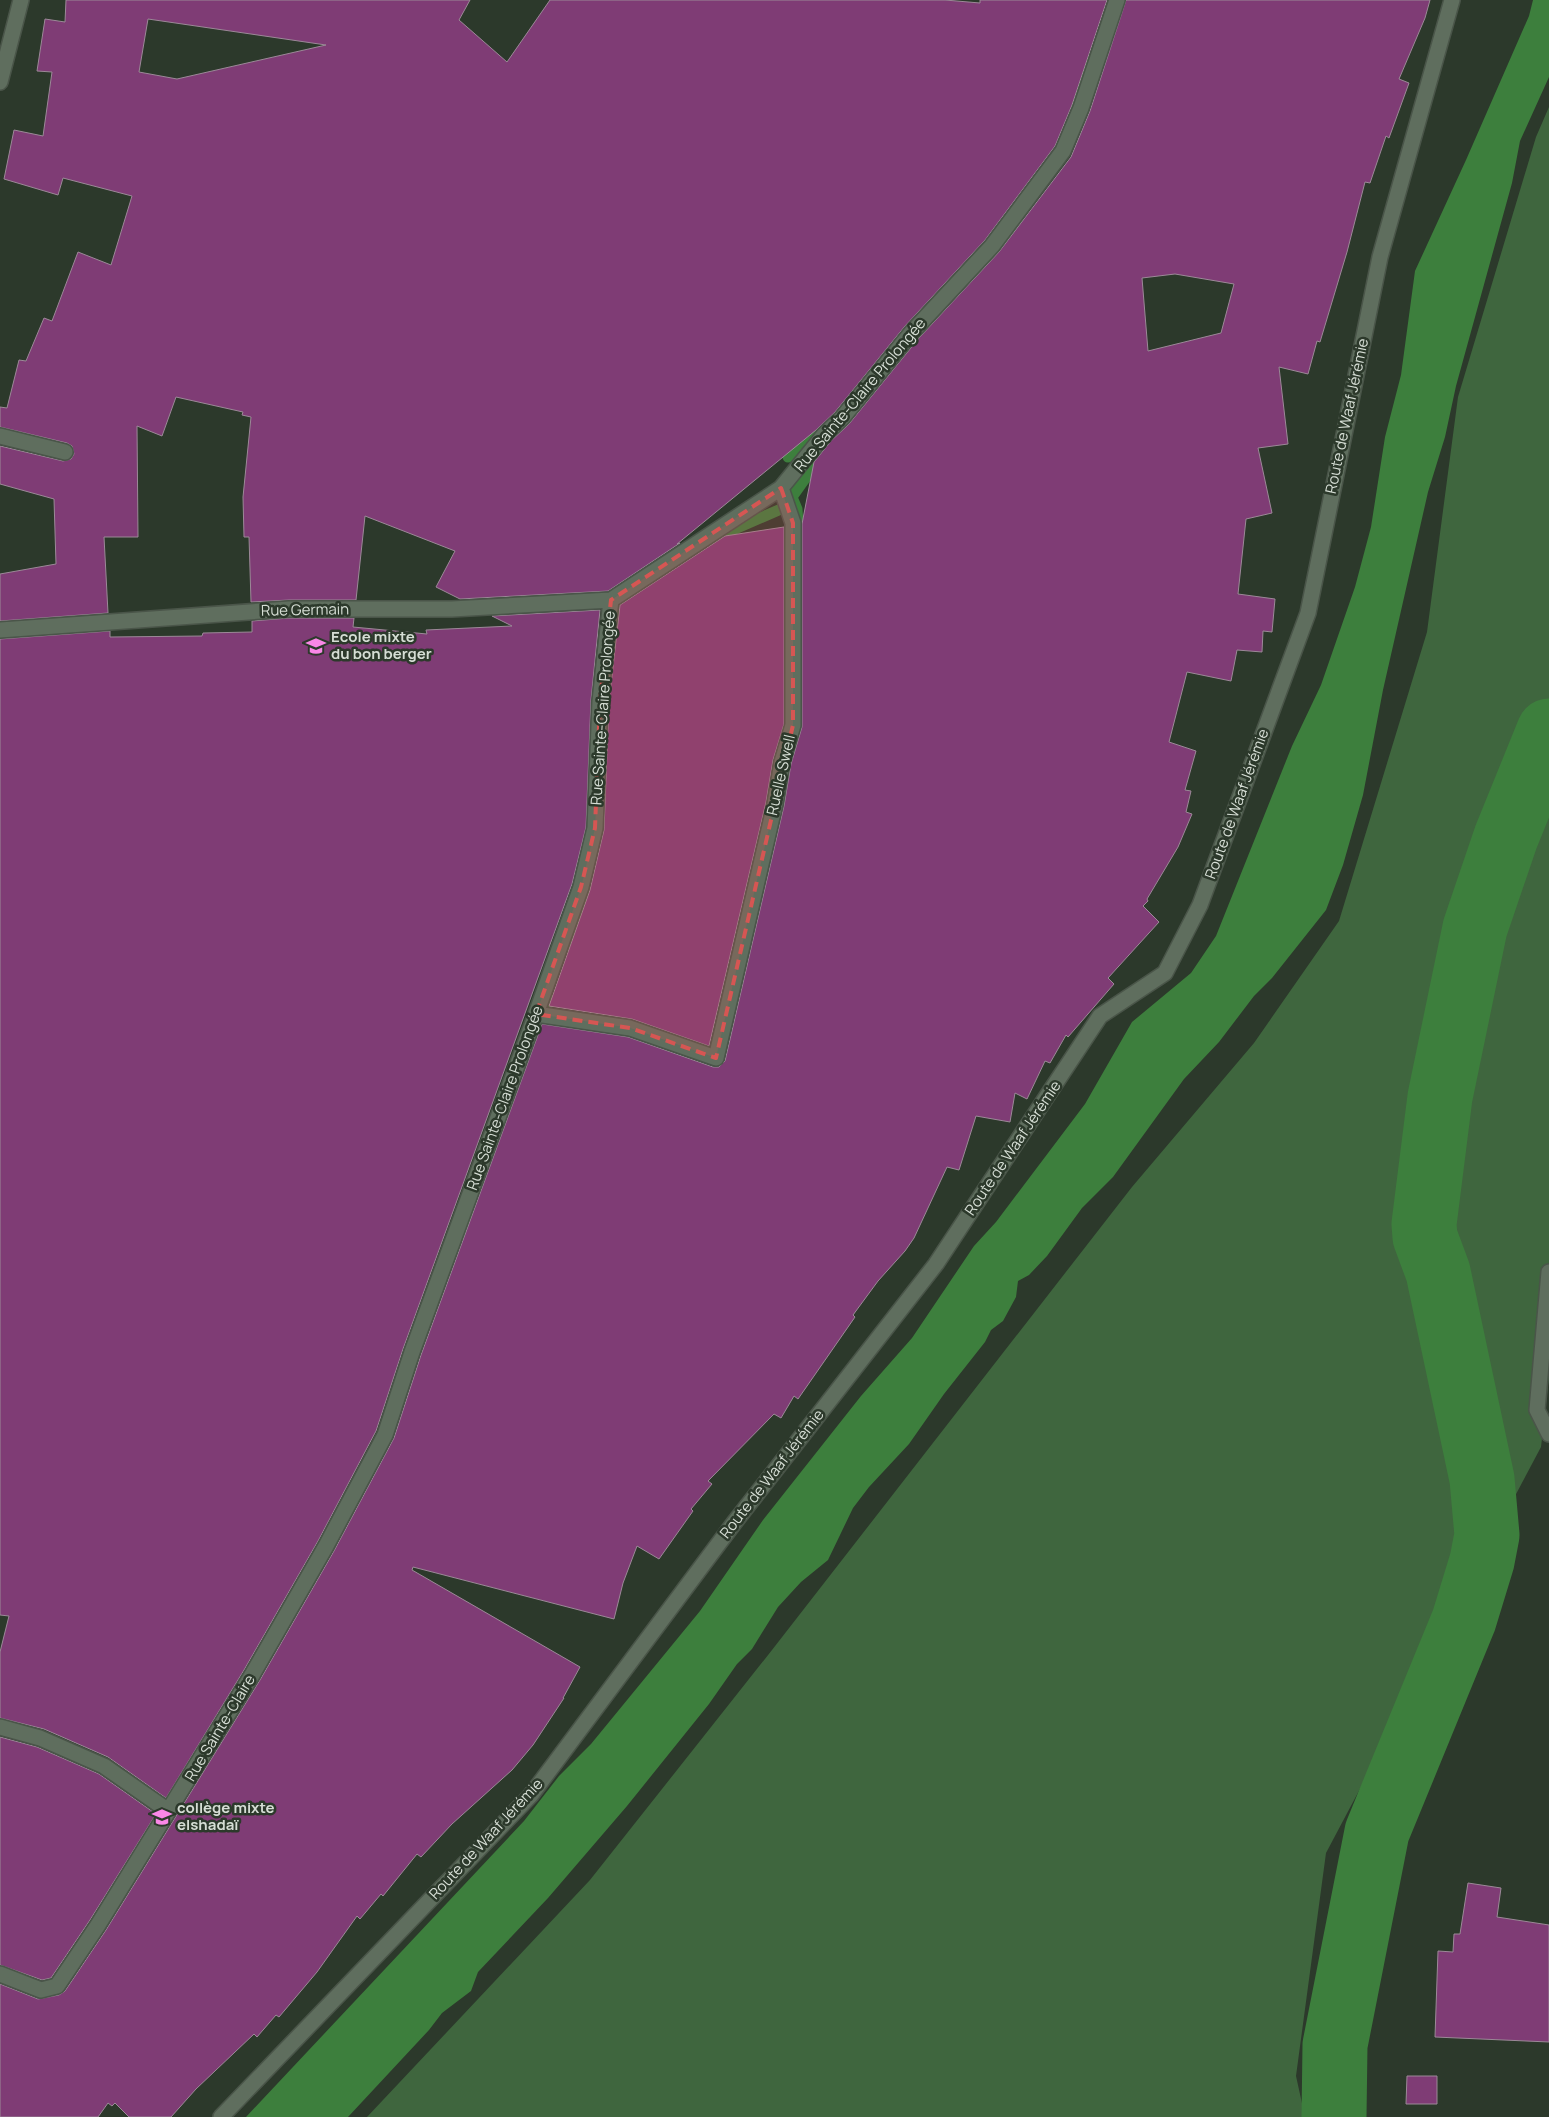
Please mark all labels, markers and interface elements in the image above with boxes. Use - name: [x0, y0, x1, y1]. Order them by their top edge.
- street label: Rue Sainte-Claire Prolongée: [789, 313, 930, 476]
- street label: Route de Waaf Jérémie: [1320, 336, 1373, 496]
- street label: Rue Germain: [261, 598, 349, 621]
- street label: Rue Sainte-Claire Prolongée: [585, 610, 620, 806]
- place label: Ecole mixte du bon berger: [331, 626, 432, 664]
- school or university icon: Ecole mixte du bon berger: [305, 635, 327, 657]
- street label: Route de Waaf Jérémie: [1200, 726, 1274, 882]
- street label: Ruelle Swell: [761, 733, 800, 817]
- street label: Rue Sainte-Claire Prolongée: [461, 1002, 548, 1193]
- street label: Route de Waaf Jérémie: [960, 1076, 1066, 1219]
- street label: Route de Waaf Jérémie: [715, 1405, 829, 1543]
- street label: Rue Sainte-Claire: [179, 1670, 260, 1785]
- street label: Route de Waaf Jérémie: [424, 1773, 547, 1904]
- place label: collège mixte elshadaï: [177, 1797, 275, 1835]
- school or university icon: collège mixte elshadaï: [151, 1806, 173, 1828]

